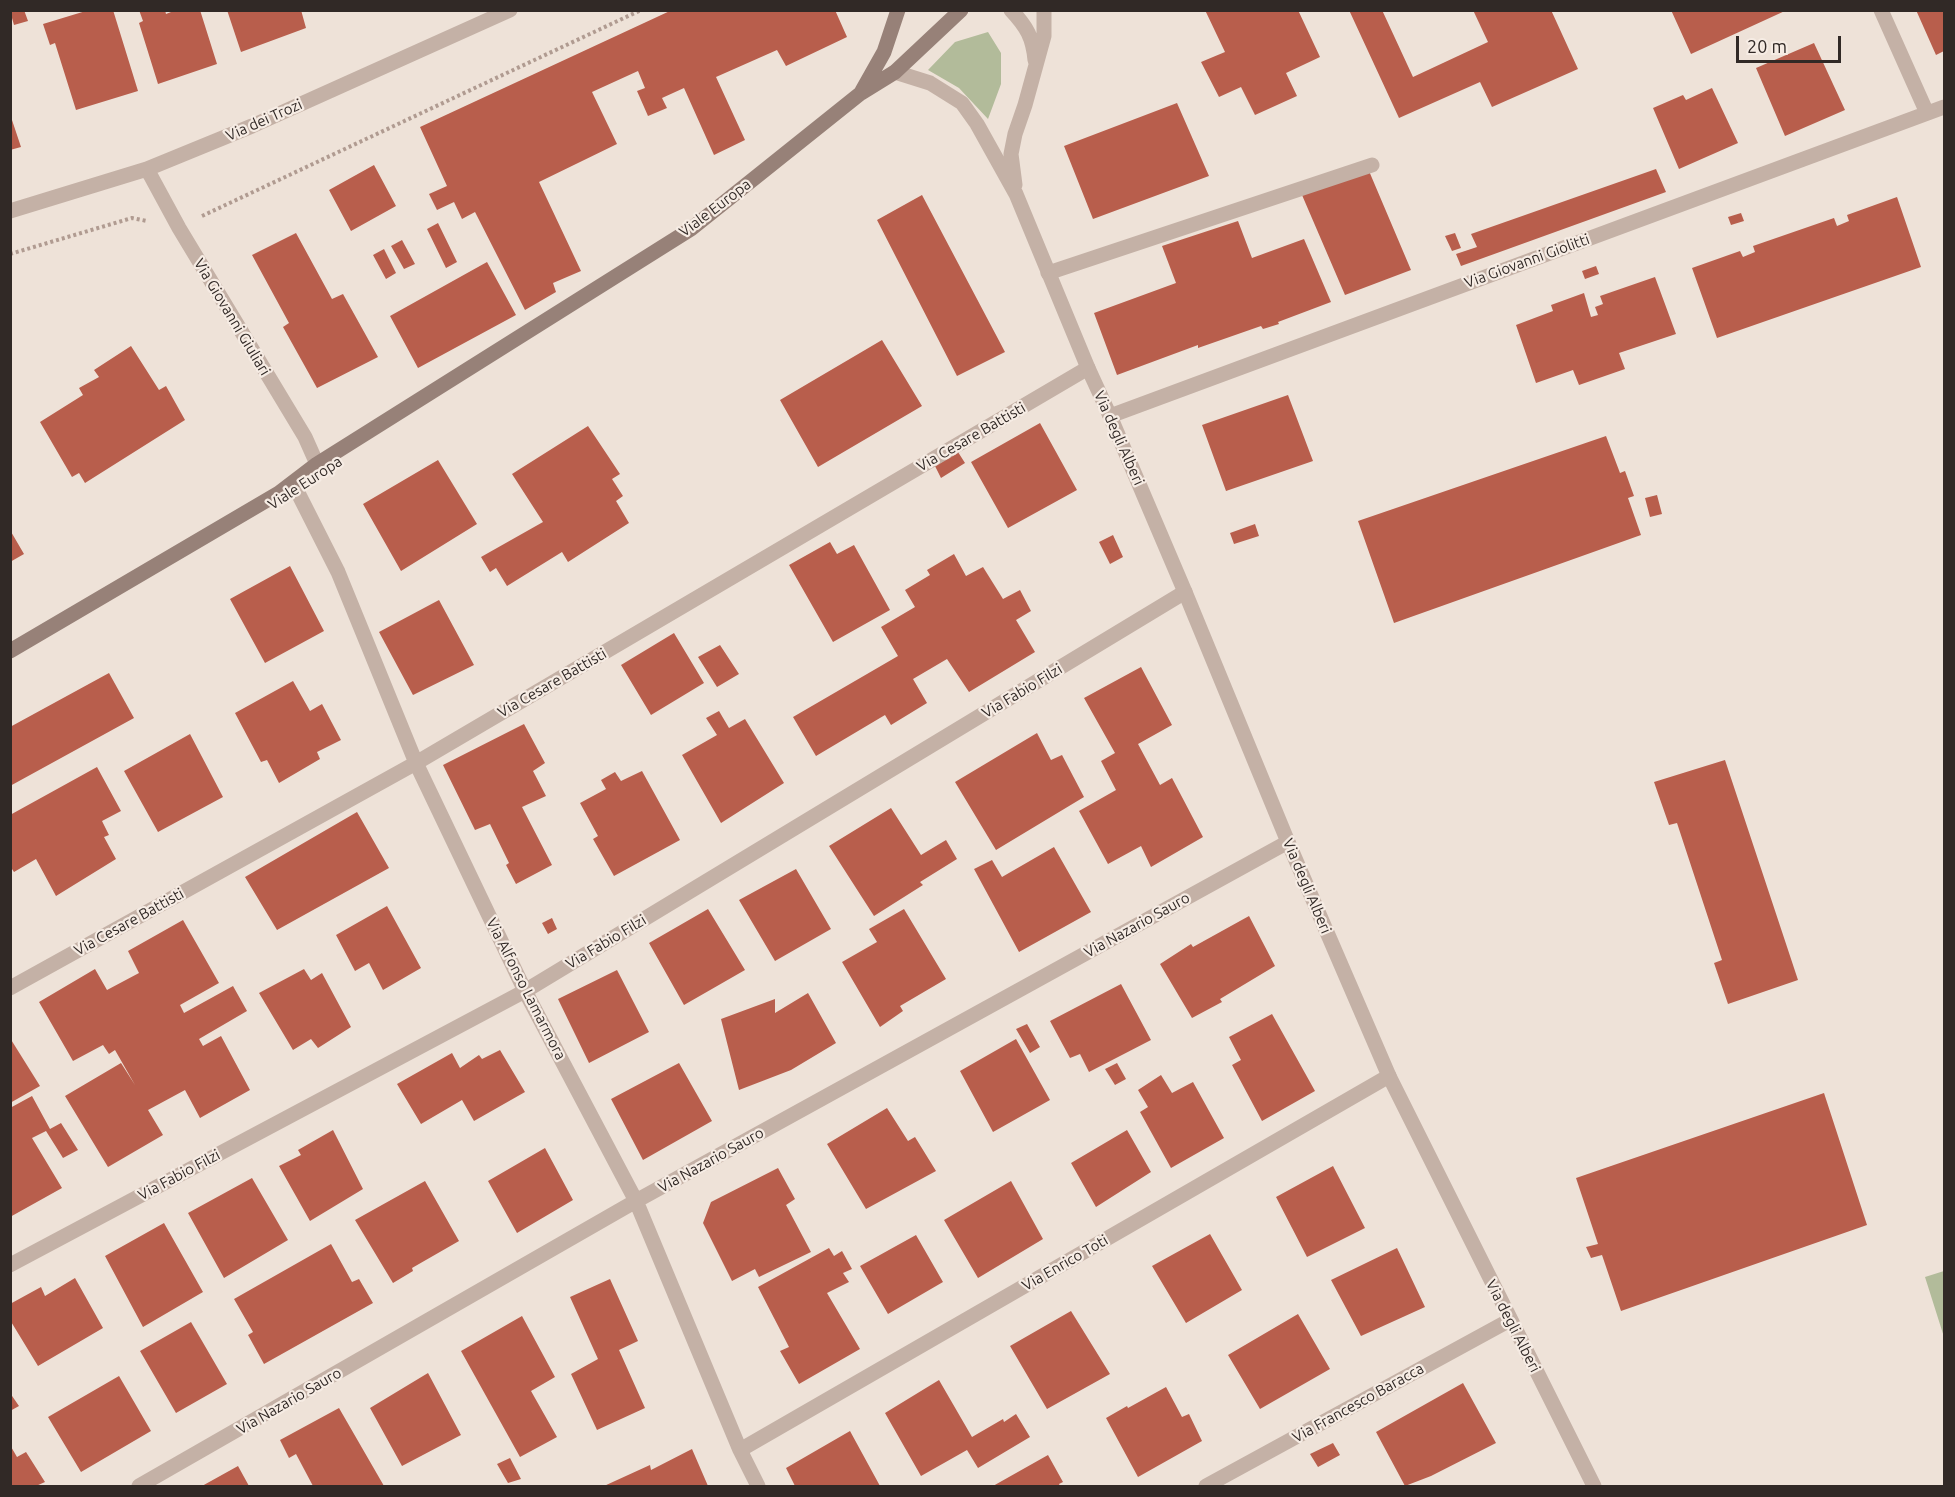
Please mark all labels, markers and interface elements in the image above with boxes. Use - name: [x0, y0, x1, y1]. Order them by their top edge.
- scale bar: [1739, 24, 1844, 62]
- text: 20 m: [1747, 36, 1787, 56]
- street label: Via dei Trozi: [223, 95, 305, 145]
- street label: Viale Europa: [676, 175, 754, 241]
- street label: Via Giovanni Giolitti: [1462, 230, 1592, 292]
- street label: Via Giovanni Giuliari: [190, 255, 274, 379]
- street label: Via degli Alberi: [1090, 388, 1148, 488]
- street label: Via Cesare Battisti: [913, 399, 1029, 475]
- street label: Viale Europa: [265, 452, 345, 514]
- street label: Via Cesare Battisti: [494, 645, 610, 721]
- street label: Via Fabio Filzi: [979, 660, 1065, 722]
- street label: Via degli Alberi: [1279, 836, 1335, 936]
- street label: Via Cesare Battisti: [71, 884, 187, 960]
- street label: Via Nazario Sauro: [1081, 889, 1193, 961]
- street label: Via Fabio Filzi: [563, 911, 649, 973]
- street label: Via Alfonso Lamarmora: [482, 915, 570, 1063]
- street label: Via Nazario Sauro: [655, 1124, 767, 1196]
- street label: Via Fabio Filzi: [135, 1146, 223, 1204]
- street label: Via Enrico Toti: [1019, 1231, 1111, 1295]
- street label: Via degli Alberi: [1482, 1277, 1544, 1375]
- street label: Via Francesco Baracca: [1289, 1359, 1427, 1447]
- street label: Via Nazario Sauro: [233, 1364, 345, 1438]

